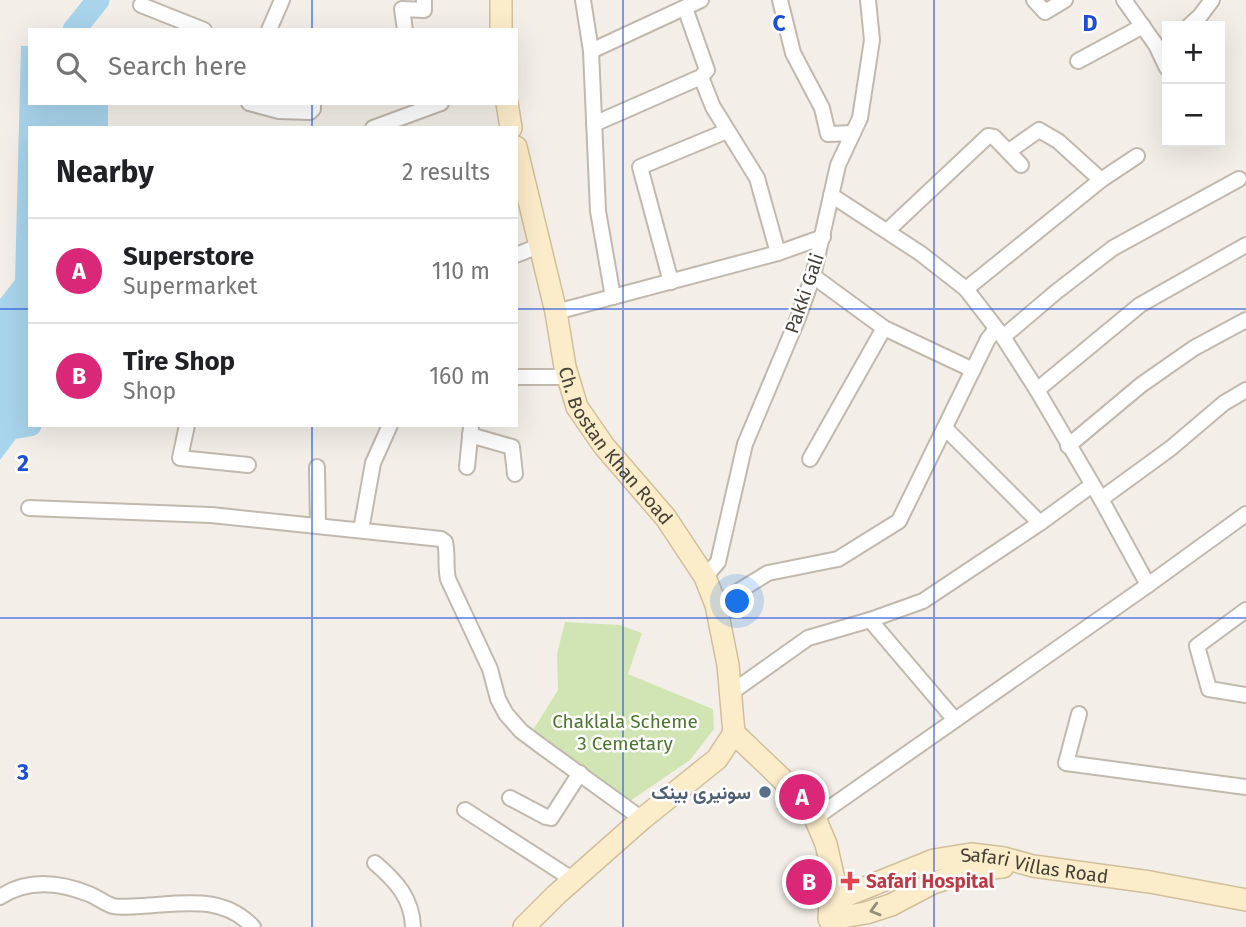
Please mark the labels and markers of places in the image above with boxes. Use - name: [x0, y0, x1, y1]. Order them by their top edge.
- pin: A: [779, 771, 825, 823]
- place label: سونیری بینک: [651, 781, 751, 805]
- marker: سونیری بینک: [757, 784, 773, 800]
- pin: B: [786, 856, 832, 908]
- place label: Safari Hospital: [866, 870, 994, 893]
- marker: Safari Hospital: [840, 871, 860, 891]

